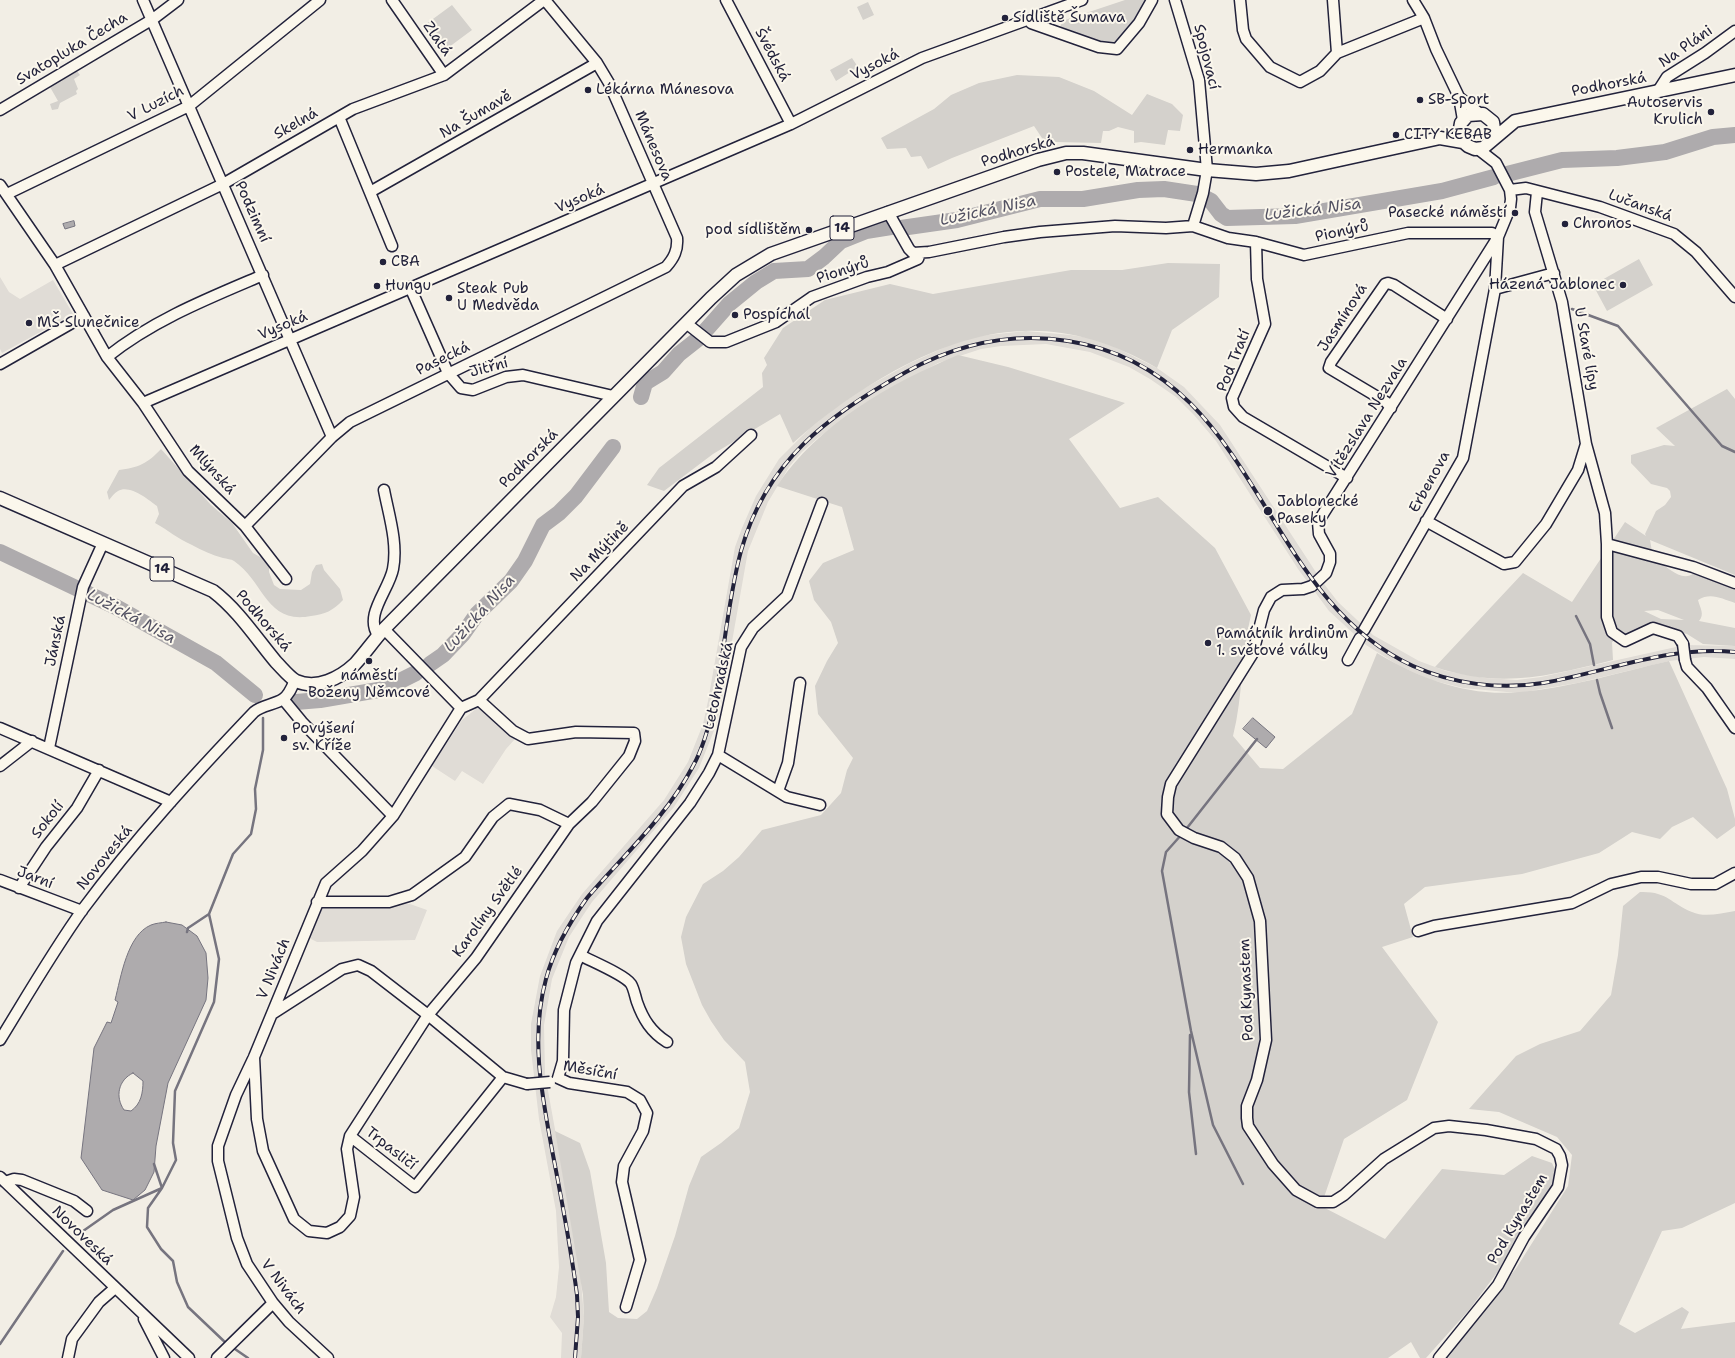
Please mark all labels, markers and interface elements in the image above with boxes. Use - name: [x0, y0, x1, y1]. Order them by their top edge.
- street label: Svatopluka Čecha: [13, 9, 131, 89]
- place label: Sídliště Šumava: [1013, 9, 1125, 27]
- marker: Sídliště Šumava: [1000, 13, 1010, 23]
- street label: Zlatá: [419, 18, 455, 60]
- street label: Spojovací: [1189, 22, 1223, 92]
- street label: Na Pláni: [1656, 22, 1716, 72]
- street label: Švédská: [750, 25, 794, 85]
- street label: Vysoká: [848, 45, 902, 85]
- street label: Podhorská: [1570, 69, 1648, 101]
- place label: Lékárna Mánesova: [596, 81, 734, 99]
- street label: V Luzích: [125, 82, 187, 126]
- marker: Lékárna Mánesova: [583, 85, 593, 95]
- street label: Na Šumavě: [437, 87, 515, 143]
- place label: SB-Sport: [1428, 91, 1489, 109]
- place label: Autoservis Krulich: [1627, 94, 1703, 129]
- marker: SB-Sport: [1415, 95, 1425, 105]
- street label: Skelná: [271, 104, 321, 144]
- marker: Autoservis Krulich: [1706, 107, 1716, 117]
- street label: Mánesova: [630, 108, 676, 184]
- place label: CITY KEBAB: [1404, 126, 1492, 144]
- marker: CITY KEBAB: [1391, 130, 1401, 140]
- street label: Podhorská: [979, 132, 1057, 172]
- place label: Hermanka: [1198, 141, 1272, 159]
- marker: Hermanka: [1185, 145, 1195, 155]
- place label: Postele, Matrace: [1065, 163, 1186, 181]
- marker: Postele, Matrace: [1052, 167, 1062, 177]
- street label: Podzimní: [230, 178, 274, 246]
- street label: Vysoká: [553, 181, 607, 217]
- street label: Lučanská: [1606, 186, 1674, 226]
- water label: Lužická Nisa: [938, 191, 1038, 231]
- water label: Lužická Nisa: [1263, 195, 1363, 225]
- place label: Pasecké náměstí: [1388, 204, 1507, 222]
- marker: Pasecké náměstí: [1510, 208, 1520, 218]
- place label: Chronos: [1573, 215, 1632, 233]
- road number: 14: [830, 216, 854, 240]
- street label: Pionýrů: [1314, 218, 1370, 246]
- marker: Chronos: [1560, 219, 1570, 229]
- place label: pod sídlištěm: [705, 221, 801, 239]
- marker: pod sídlištěm: [804, 225, 814, 235]
- place label: CBA: [391, 253, 420, 271]
- street label: Pionýrů: [814, 254, 872, 288]
- marker: CBA: [378, 257, 388, 267]
- place label: Házená Jablonec: [1489, 276, 1615, 294]
- place label: Hungu: [385, 277, 431, 295]
- place label: Steak Pub U Medvěda: [457, 280, 539, 315]
- marker: Házená Jablonec: [1618, 280, 1628, 290]
- marker: Hungu: [372, 281, 382, 291]
- street label: Jasmínová: [1314, 281, 1372, 355]
- marker: Steak Pub U Medvěda: [444, 293, 454, 303]
- place label: Pospíchal: [743, 306, 810, 324]
- street label: U Staré lípy: [1570, 306, 1602, 392]
- street label: Vysoká: [256, 308, 310, 344]
- marker: Pospíchal: [730, 310, 740, 320]
- place label: MŠ Slunečnice: [37, 314, 140, 332]
- marker: MŠ Slunečnice: [24, 318, 34, 328]
- street label: Pod Tratí: [1213, 327, 1255, 395]
- street label: Pasecká: [413, 338, 473, 380]
- street label: Jitřní: [468, 354, 510, 382]
- street label: Vítězslava Nezvala: [1323, 354, 1411, 482]
- street label: Podhorská: [496, 426, 562, 492]
- street label: Mlýnská: [185, 441, 239, 499]
- street label: Erbenova: [1406, 448, 1454, 516]
- place label: Jablonecké Paseky: [1277, 493, 1359, 528]
- marker: Jablonecké Paseky: [1262, 505, 1274, 517]
- street label: Na Mýtině: [567, 518, 633, 586]
- road number: 14: [150, 557, 174, 581]
- water label: Lužická Nisa: [440, 571, 520, 657]
- water label: Lužická Nisa: [83, 586, 179, 648]
- street label: Podhorská: [231, 586, 295, 656]
- street label: Jánská: [42, 614, 70, 668]
- place label: Památník hrdinům 1. světové války: [1216, 625, 1348, 660]
- marker: Památník hrdinům 1. světové války: [1203, 638, 1213, 648]
- street label: Letohradská: [700, 640, 738, 732]
- marker: náměstí Boženy Němcové: [364, 656, 374, 666]
- place label: náměstí Boženy Němcové: [308, 667, 430, 702]
- place label: Povýšení sv. Kříže: [292, 720, 355, 755]
- marker: Povýšení sv. Kříže: [279, 733, 289, 743]
- street label: Sokolí: [28, 798, 68, 842]
- street label: Novoveská: [74, 822, 136, 894]
- street label: Jarní: [14, 863, 56, 893]
- street label: Karolíny Světlé: [449, 863, 527, 961]
- street label: V Nivách: [254, 936, 294, 1002]
- street label: Pod Kynastem: [1236, 939, 1258, 1041]
- street label: Měsíční: [562, 1057, 618, 1085]
- street label: Trpasličí: [362, 1124, 420, 1174]
- street label: Pod Kynastem: [1484, 1170, 1552, 1268]
- street label: Novoveská: [48, 1203, 116, 1269]
- street label: V Nivách: [256, 1256, 310, 1318]

